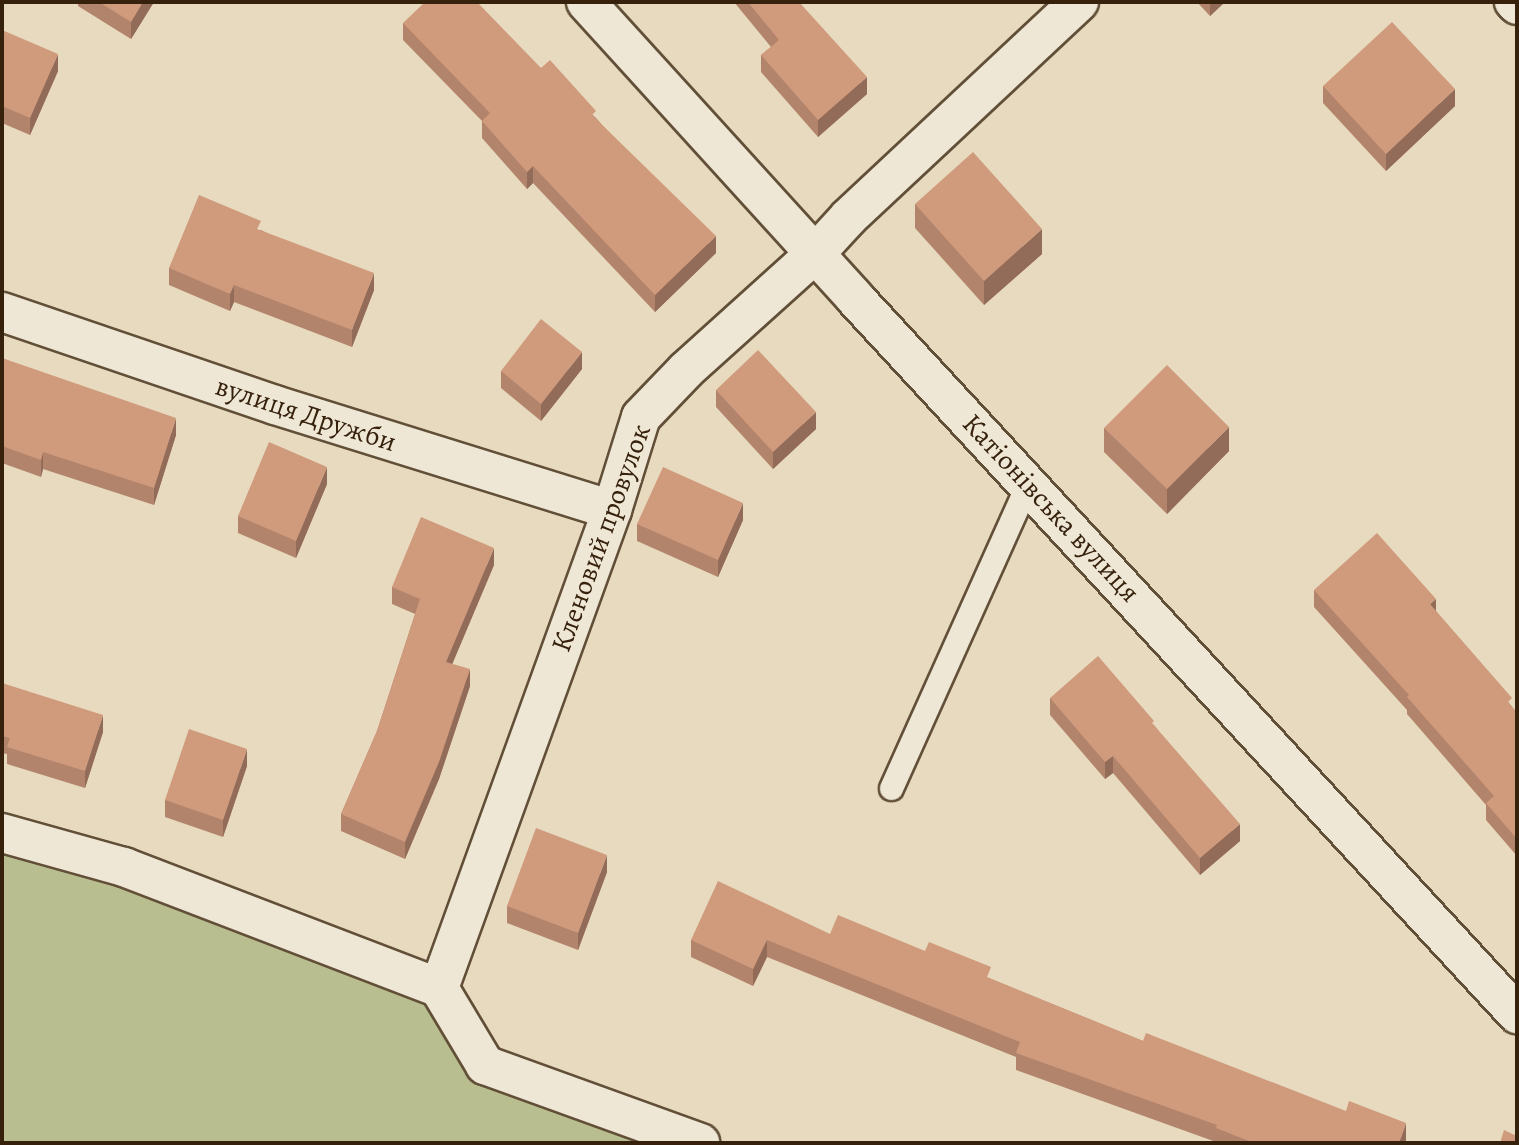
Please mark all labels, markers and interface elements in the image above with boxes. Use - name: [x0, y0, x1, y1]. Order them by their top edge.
- street label: вулиця Дружби: [211, 369, 401, 459]
- street label: Катіонівська вулиця: [955, 407, 1147, 609]
- street label: Кленовий провулок: [544, 419, 658, 657]

